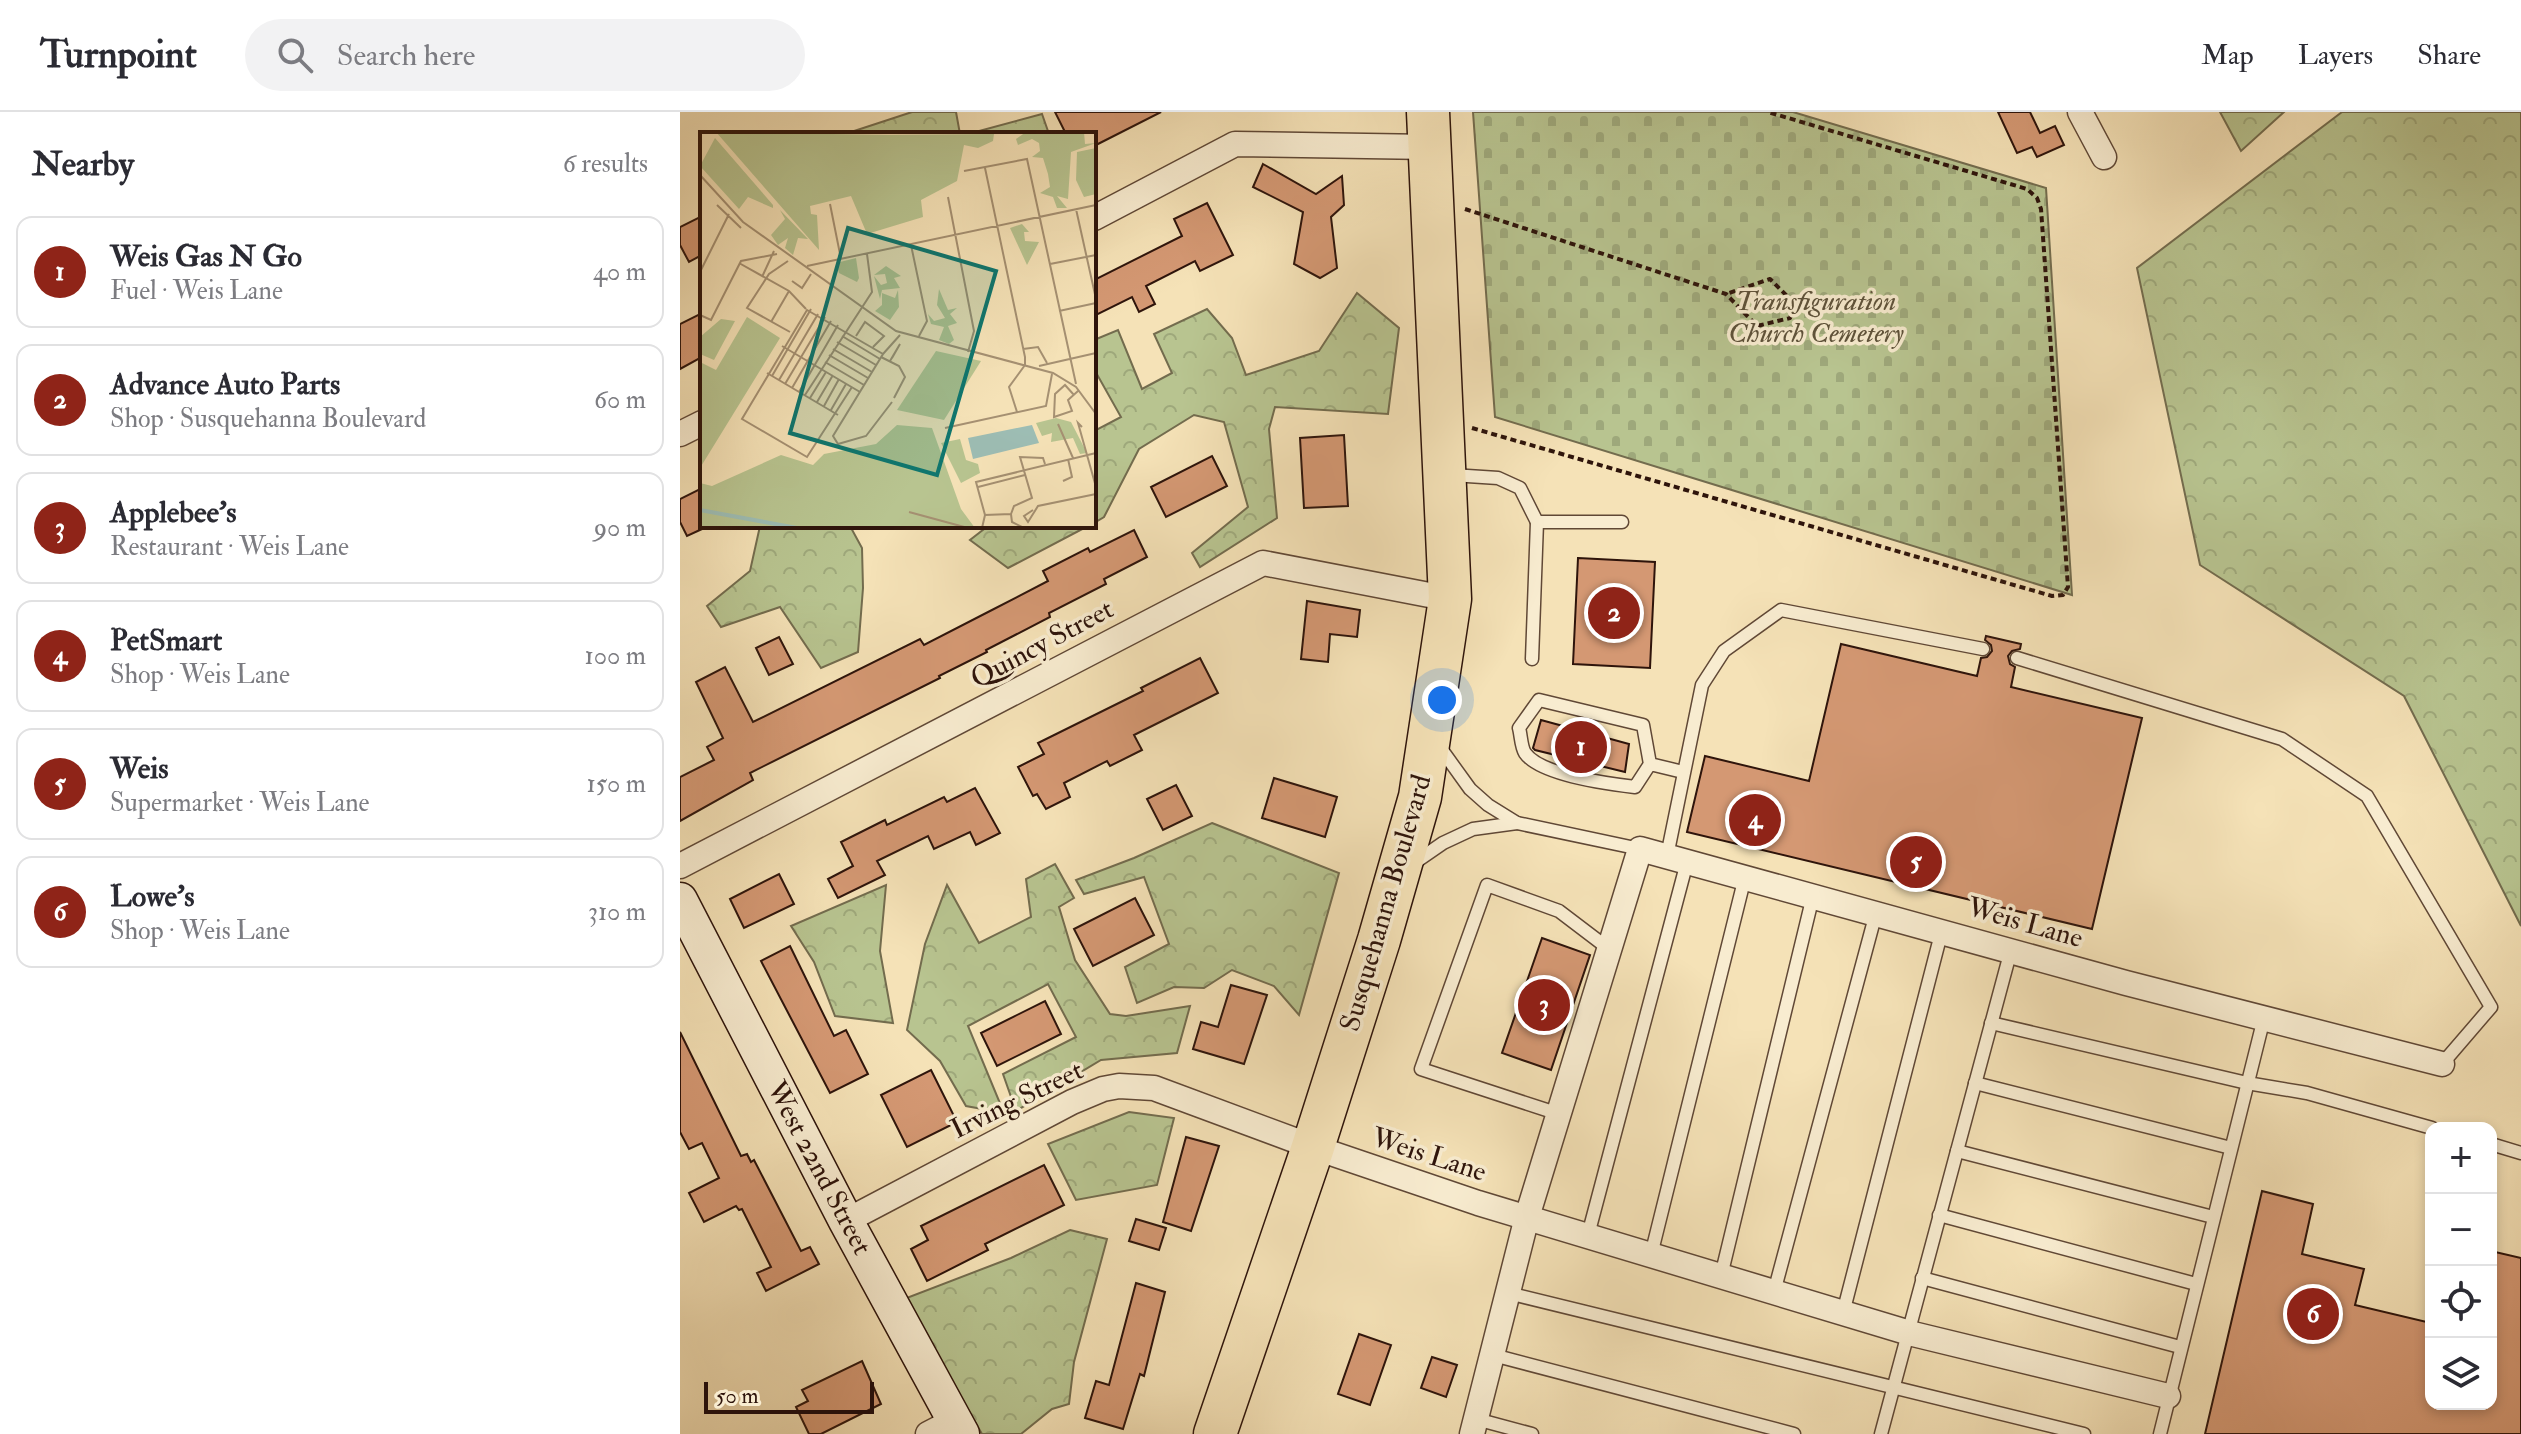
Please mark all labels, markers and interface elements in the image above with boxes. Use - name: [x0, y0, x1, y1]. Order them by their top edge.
- search box: [245, 19, 805, 91]
- text: Turnpoint: [40, 31, 197, 79]
- icon: search: [273, 33, 317, 77]
- text: Search here: [337, 37, 475, 74]
- text: Map: [2201, 38, 2254, 73]
- text: Layers: [2298, 38, 2373, 73]
- text: Share: [2417, 38, 2481, 73]
- inset map: [700, 132, 1096, 528]
- text: Nearby: [32, 143, 134, 186]
- text: 6 results: [563, 148, 648, 180]
- text: Weis Gas N Go: [110, 238, 302, 275]
- text: 1: [55, 256, 65, 288]
- text: 40 m: [593, 256, 646, 288]
- text: Fuel · Weis Lane: [110, 275, 283, 307]
- park label: Transfiguration Church Cemetery: [1728, 284, 1904, 351]
- text: Advance Auto Parts: [110, 366, 340, 403]
- text: 2: [53, 384, 67, 416]
- text: 60 m: [594, 384, 646, 416]
- text: Shop · Susquehanna Boulevard: [110, 403, 426, 435]
- text: Applebee's: [110, 494, 237, 531]
- text: 3: [55, 512, 65, 544]
- text: 90 m: [594, 512, 646, 544]
- text: Restaurant · Weis Lane: [110, 531, 349, 563]
- pin: 2: [1588, 583, 1640, 643]
- street label: Quincy Street: [965, 592, 1119, 696]
- text: PetSmart: [110, 622, 222, 659]
- text: 4: [53, 640, 67, 672]
- text: 100 m: [585, 640, 646, 672]
- text: Shop · Weis Lane: [110, 659, 290, 691]
- your location: [1422, 680, 1462, 720]
- pin: 1: [1555, 717, 1607, 777]
- text: Weis: [110, 750, 169, 787]
- text: 5: [54, 768, 66, 800]
- text: 150 m: [587, 768, 646, 800]
- street label: Susquehanna Boulevard: [1333, 770, 1439, 1035]
- text: Supermarket · Weis Lane: [110, 787, 369, 819]
- pin: 4: [1729, 790, 1781, 850]
- pin: 5: [1890, 832, 1942, 892]
- text: Lowe's: [110, 878, 194, 915]
- street label: Weis Lane: [1962, 890, 2087, 956]
- text: 6: [53, 896, 67, 928]
- text: 310 m: [588, 896, 646, 928]
- text: Shop · Weis Lane: [110, 915, 290, 947]
- pin: 3: [1518, 975, 1570, 1035]
- street label: Irving Street: [945, 1053, 1089, 1147]
- street label: West 22nd Street: [758, 1074, 880, 1261]
- street label: Weis Lane: [1366, 1120, 1491, 1190]
- map controls: [2425, 1122, 2497, 1410]
- button: +: [2425, 1122, 2497, 1194]
- button: −: [2425, 1194, 2497, 1266]
- button: locate: [2425, 1266, 2497, 1338]
- pin: 6: [2287, 1284, 2339, 1344]
- button: layers: [2425, 1338, 2497, 1410]
- scale bar: [704, 1378, 874, 1414]
- text: 50 m: [716, 1382, 758, 1410]

